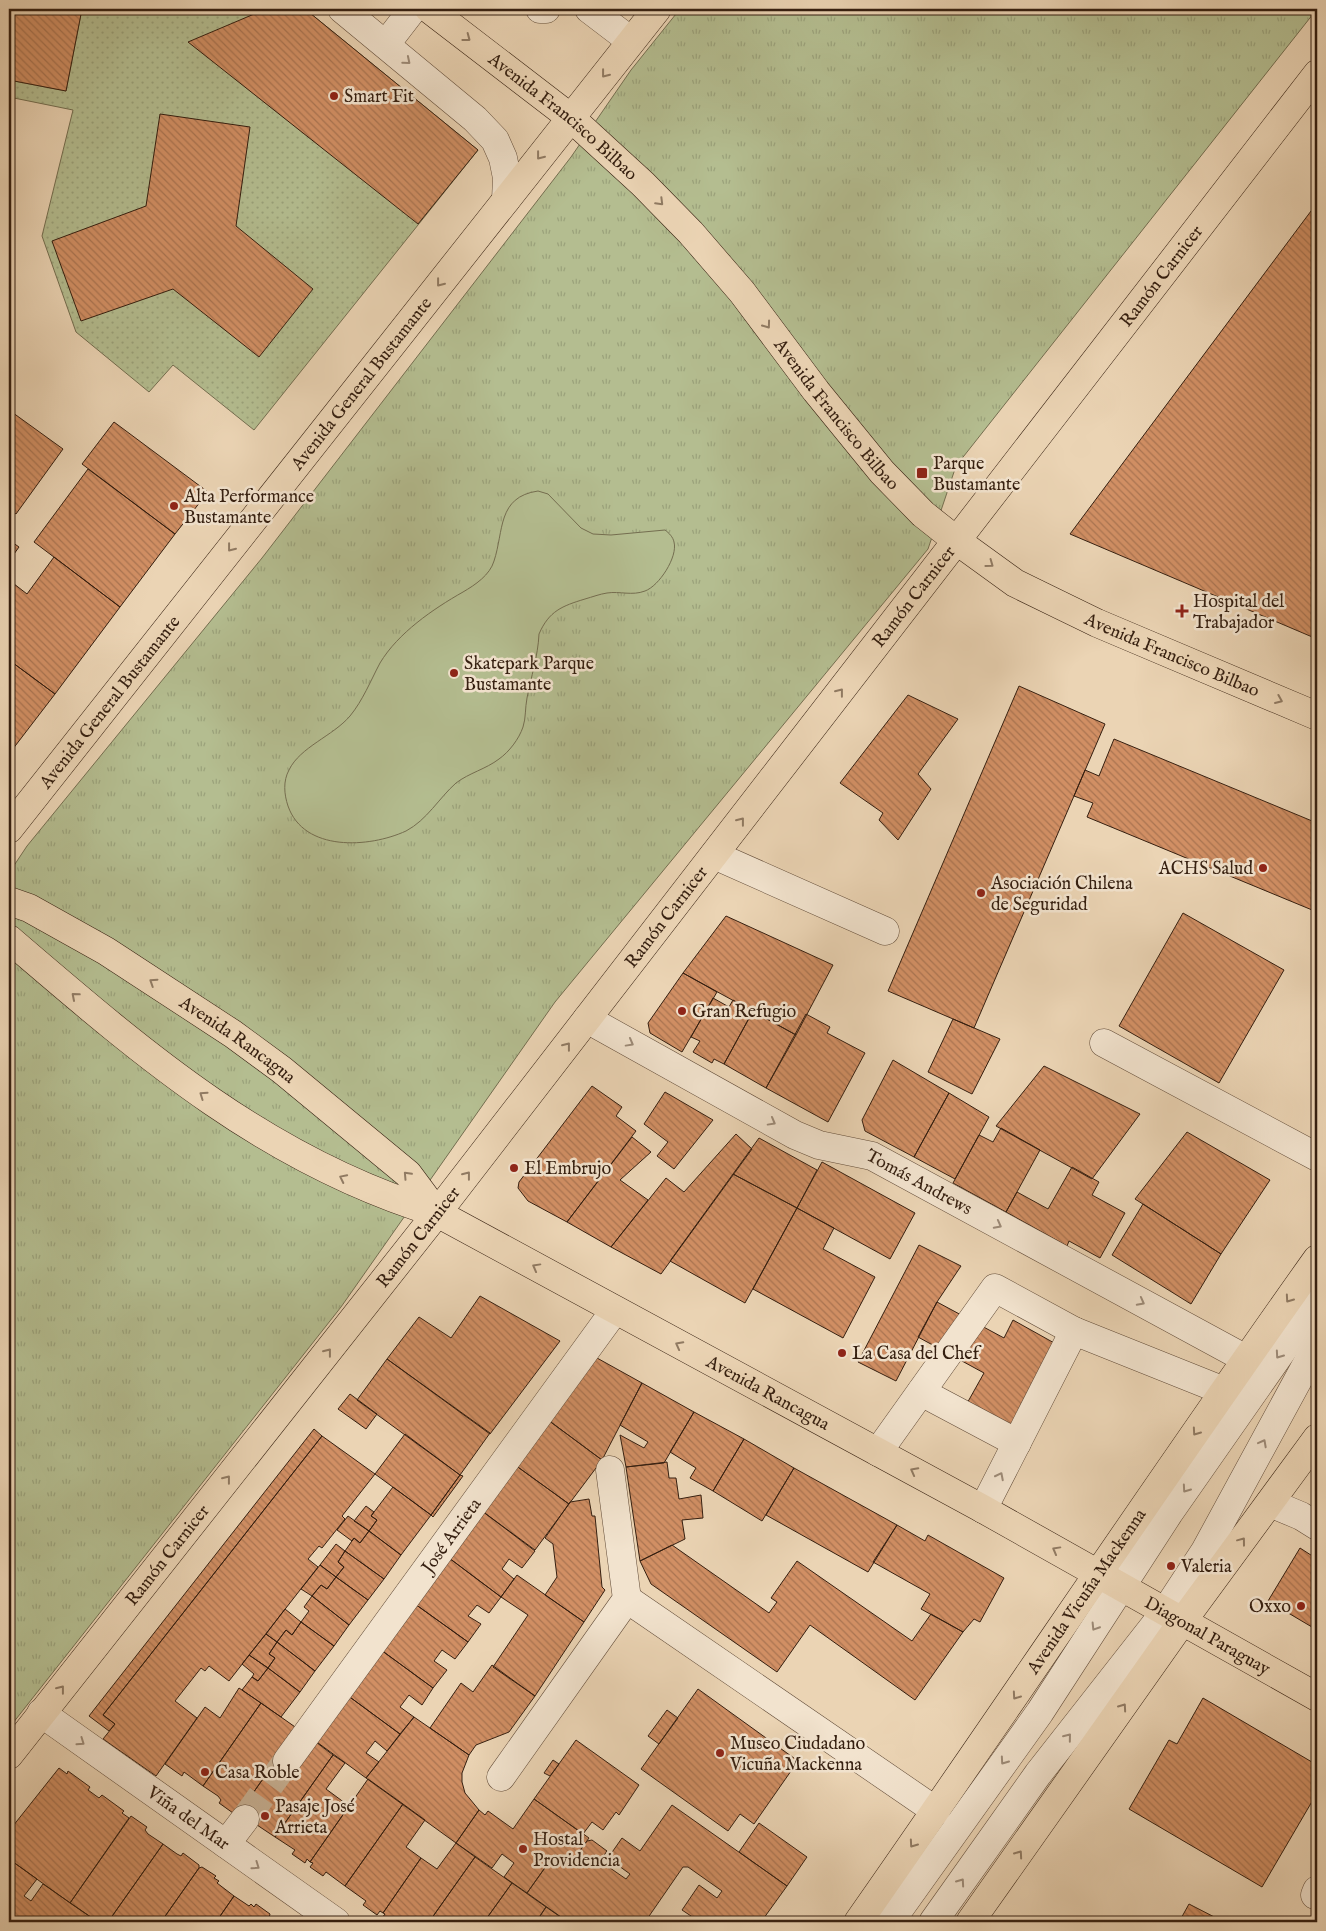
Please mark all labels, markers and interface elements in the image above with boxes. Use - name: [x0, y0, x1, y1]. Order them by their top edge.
- one-way arrow: [462, 33, 471, 42]
- street label: Avenida Francisco Bilbao: [482, 48, 642, 187]
- one-way arrow: [401, 56, 410, 65]
- one-way arrow: [602, 68, 610, 77]
- place label: Smart Fit: [344, 86, 414, 109]
- marker: Smart Fit: [328, 90, 340, 102]
- one-way arrow: [538, 150, 546, 159]
- one-way arrow: [655, 196, 664, 205]
- street label: Ramón Carnicer: [1116, 221, 1209, 332]
- one-way arrow: [437, 277, 445, 286]
- street label: Avenida General Bustamante: [286, 293, 438, 476]
- one-way arrow: [761, 319, 769, 328]
- street label: Avenida Francisco Bilbao: [767, 334, 904, 496]
- place label: Parque Bustamante: [933, 453, 1020, 497]
- marker: Parque Bustamante: [915, 466, 929, 480]
- place label: Alta Performance Bustamante: [183, 486, 314, 530]
- marker: Alta Performance Bustamante: [168, 500, 180, 512]
- street label: Ramón Carnicer: [868, 541, 962, 653]
- one-way arrow: [228, 542, 236, 551]
- one-way arrow: [984, 558, 993, 568]
- place label: Hospital del Trabajador: [1193, 591, 1284, 635]
- marker: Hospital del Trabajador: [1175, 604, 1189, 618]
- street label: Avenida Francisco Bilbao: [1079, 608, 1263, 703]
- street label: Avenida General Bustamante: [34, 612, 186, 795]
- place label: Skatepark Parque Bustamante: [464, 653, 594, 697]
- marker: Skatepark Parque Bustamante: [448, 667, 460, 679]
- one-way arrow: [834, 688, 843, 698]
- one-way arrow: [1274, 694, 1282, 704]
- one-way arrow: [735, 818, 743, 827]
- place label: ACHS Salud: [1158, 858, 1253, 881]
- street label: Ramón Carnicer: [620, 862, 714, 973]
- marker: ACHS Salud: [1257, 862, 1269, 874]
- place label: Asociación Chilena de Seguridad: [990, 873, 1133, 917]
- marker: Asociación Chilena de Seguridad: [975, 887, 987, 899]
- one-way arrow: [149, 978, 158, 988]
- street label: Avenida Rancagua: [173, 991, 300, 1089]
- one-way arrow: [71, 993, 80, 1002]
- place label: Gran Refugio: [692, 1001, 796, 1024]
- marker: Gran Refugio: [676, 1005, 688, 1017]
- one-way arrow: [625, 1037, 634, 1047]
- one-way arrow: [561, 1043, 569, 1052]
- one-way arrow: [199, 1092, 209, 1101]
- one-way arrow: [767, 1116, 776, 1126]
- street label: Tomás Andrews: [861, 1145, 976, 1221]
- place label: El Embrujo: [524, 1158, 611, 1181]
- marker: El Embrujo: [508, 1162, 520, 1174]
- one-way arrow: [404, 1171, 413, 1180]
- one-way arrow: [461, 1171, 470, 1181]
- one-way arrow: [339, 1174, 348, 1184]
- street label: Ramón Carnicer: [372, 1182, 466, 1293]
- one-way arrow: [993, 1219, 1002, 1229]
- one-way arrow: [532, 1263, 541, 1273]
- one-way arrow: [1286, 1293, 1295, 1303]
- one-way arrow: [1136, 1296, 1145, 1306]
- one-way arrow: [675, 1341, 684, 1351]
- place label: La Casa del Chef: [852, 1343, 983, 1366]
- marker: La Casa del Chef: [836, 1347, 848, 1359]
- one-way arrow: [322, 1349, 330, 1358]
- one-way arrow: [1276, 1350, 1285, 1359]
- street label: Avenida Rancagua: [701, 1351, 833, 1437]
- one-way arrow: [1193, 1426, 1202, 1436]
- one-way arrow: [1257, 1440, 1267, 1449]
- one-way arrow: [910, 1468, 919, 1478]
- one-way arrow: [994, 1472, 1004, 1481]
- one-way arrow: [221, 1476, 229, 1485]
- one-way arrow: [1183, 1483, 1192, 1493]
- street label: José Arrieta: [416, 1494, 487, 1580]
- street label: Ramón Carnicer: [121, 1500, 215, 1611]
- street label: Avenida Vicuña Mackenna: [1022, 1504, 1152, 1680]
- one-way arrow: [1236, 1538, 1244, 1547]
- one-way arrow: [1053, 1546, 1062, 1556]
- place label: Valeria: [1180, 1556, 1232, 1579]
- marker: Valeria: [1165, 1560, 1177, 1572]
- street label: Diagonal Paraguay: [1140, 1592, 1274, 1681]
- place label: Oxxo: [1249, 1596, 1291, 1619]
- marker: Oxxo: [1295, 1600, 1307, 1612]
- one-way arrow: [1092, 1621, 1102, 1630]
- one-way arrow: [55, 1686, 63, 1695]
- one-way arrow: [1013, 1690, 1022, 1700]
- one-way arrow: [1117, 1703, 1126, 1713]
- place label: Museo Ciudadano Vicuña Mackenna: [729, 1733, 865, 1777]
- one-way arrow: [1062, 1734, 1070, 1743]
- one-way arrow: [75, 1736, 85, 1745]
- marker: Museo Ciudadano Vicuña Mackenna: [714, 1747, 726, 1759]
- one-way arrow: [1002, 1755, 1010, 1764]
- place label: Casa Roble: [215, 1762, 300, 1785]
- marker: Casa Roble: [199, 1766, 211, 1778]
- street label: Viña del Mar: [141, 1781, 234, 1856]
- place label: Pasaje José Arrieta: [274, 1796, 355, 1840]
- marker: Pasaje José Arrieta: [259, 1810, 271, 1822]
- place label: Hostal Providencia: [533, 1829, 620, 1873]
- one-way arrow: [910, 1838, 919, 1848]
- marker: Hostal Providencia: [517, 1843, 529, 1855]
- one-way arrow: [1013, 1850, 1022, 1860]
- one-way arrow: [251, 1860, 260, 1869]
- one-way arrow: [955, 1879, 965, 1888]

